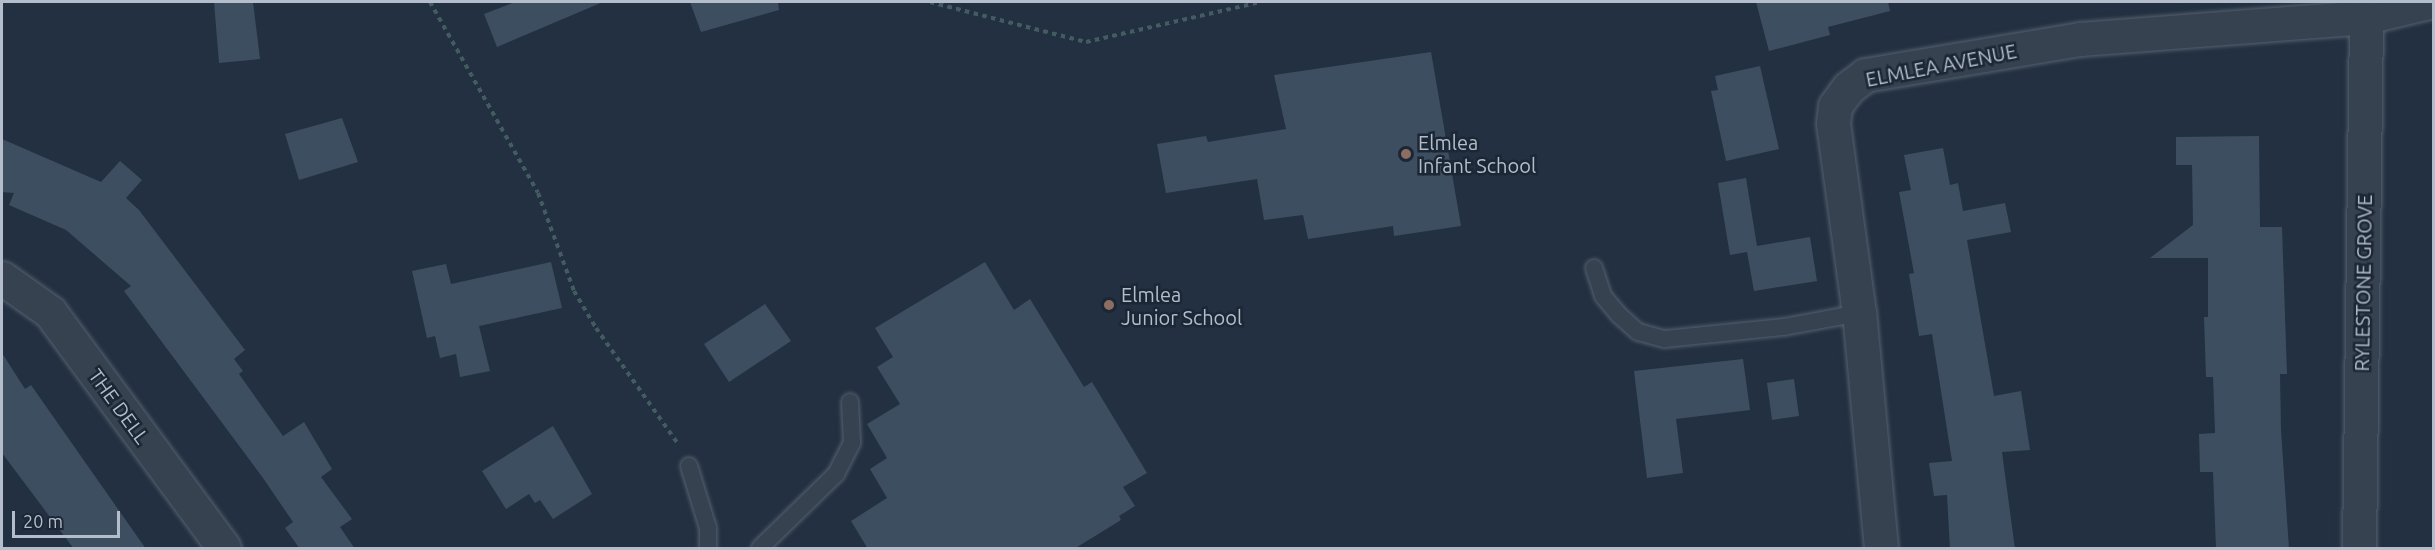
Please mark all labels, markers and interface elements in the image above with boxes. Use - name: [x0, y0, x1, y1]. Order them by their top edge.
- street label: ELMLEA AVENUE: [1864, 39, 2018, 91]
- place label: Elmlea Infant School: [1418, 130, 1536, 177]
- marker: Elmlea Infant School: [1399, 147, 1413, 161]
- street label: RYLESTONE GROVE: [2349, 194, 2377, 372]
- place label: Elmlea Junior School: [1121, 282, 1242, 329]
- marker: Elmlea Junior School: [1102, 298, 1116, 312]
- street label: THE DELL: [84, 364, 154, 448]
- scale bar: [15, 499, 123, 537]
- text: 20 m: [23, 511, 63, 531]

